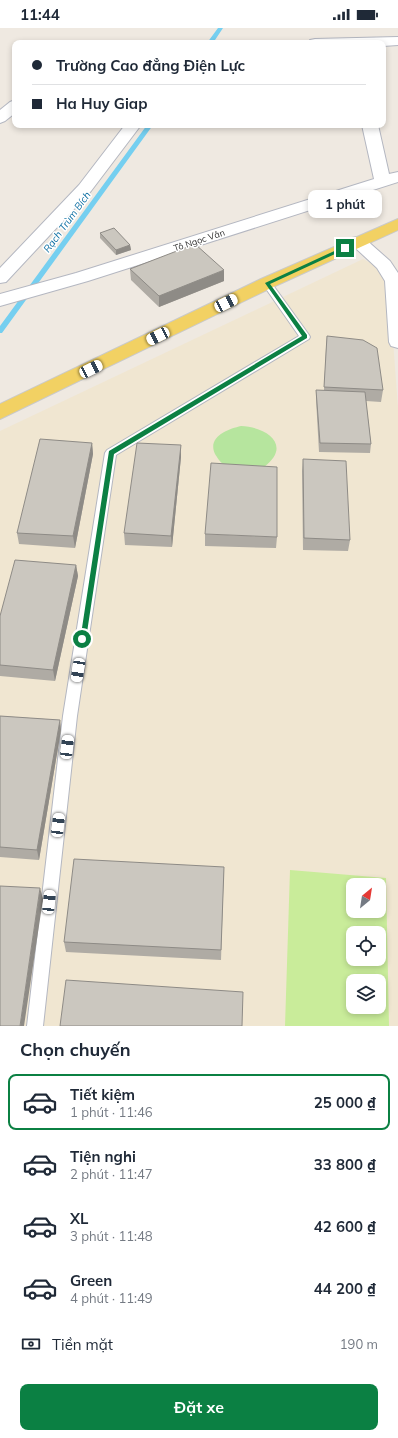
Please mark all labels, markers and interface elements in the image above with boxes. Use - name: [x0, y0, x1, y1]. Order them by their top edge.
- text: 11:44: [20, 5, 60, 24]
- text: Trường Cao đẳng Điện Lực: [56, 56, 245, 75]
- text: Ha Huy Giap: [56, 94, 147, 113]
- water label: Rạch Trùm Bích: [40, 189, 94, 255]
- callout: 1 phút: [308, 190, 382, 218]
- text: 1 phút: [325, 196, 365, 212]
- street label: Tô Ngọc Vân: [172, 227, 226, 253]
- route end: [336, 239, 354, 257]
- car: [213, 292, 239, 314]
- car: [145, 325, 171, 347]
- car: [78, 358, 104, 380]
- route start: [73, 630, 91, 648]
- car: [70, 657, 86, 683]
- car: [60, 734, 74, 760]
- car: [51, 812, 65, 838]
- north arrow: [346, 878, 386, 918]
- map controls: [346, 878, 386, 1014]
- car: [42, 889, 56, 915]
- button: locate: [346, 926, 386, 966]
- button: layers: [346, 974, 386, 1014]
- text: Chọn chuyến: [20, 1038, 131, 1061]
- icon: car: [22, 1084, 58, 1120]
- text: Tiết kiệm: [70, 1085, 135, 1104]
- text: 25 000 ₫: [314, 1093, 376, 1112]
- text: 1 phút · 11:46: [70, 1104, 153, 1120]
- icon: car: [22, 1146, 58, 1182]
- text: Tiện nghi: [70, 1147, 136, 1166]
- text: 33 800 ₫: [314, 1155, 376, 1174]
- text: 2 phút · 11:47: [70, 1166, 153, 1182]
- icon: car: [22, 1208, 58, 1244]
- text: XL: [70, 1209, 88, 1228]
- text: 42 600 ₫: [314, 1217, 376, 1236]
- text: 3 phút · 11:48: [70, 1228, 153, 1244]
- icon: car: [22, 1270, 58, 1306]
- text: Green: [70, 1271, 112, 1290]
- text: 44 200 ₫: [314, 1279, 376, 1298]
- text: 4 phút · 11:49: [70, 1290, 153, 1306]
- icon: cash: [20, 1333, 42, 1355]
- text: Tiền mặt: [52, 1335, 113, 1354]
- text: 190 m: [340, 1336, 378, 1352]
- button: Đặt xe: [20, 1384, 378, 1430]

